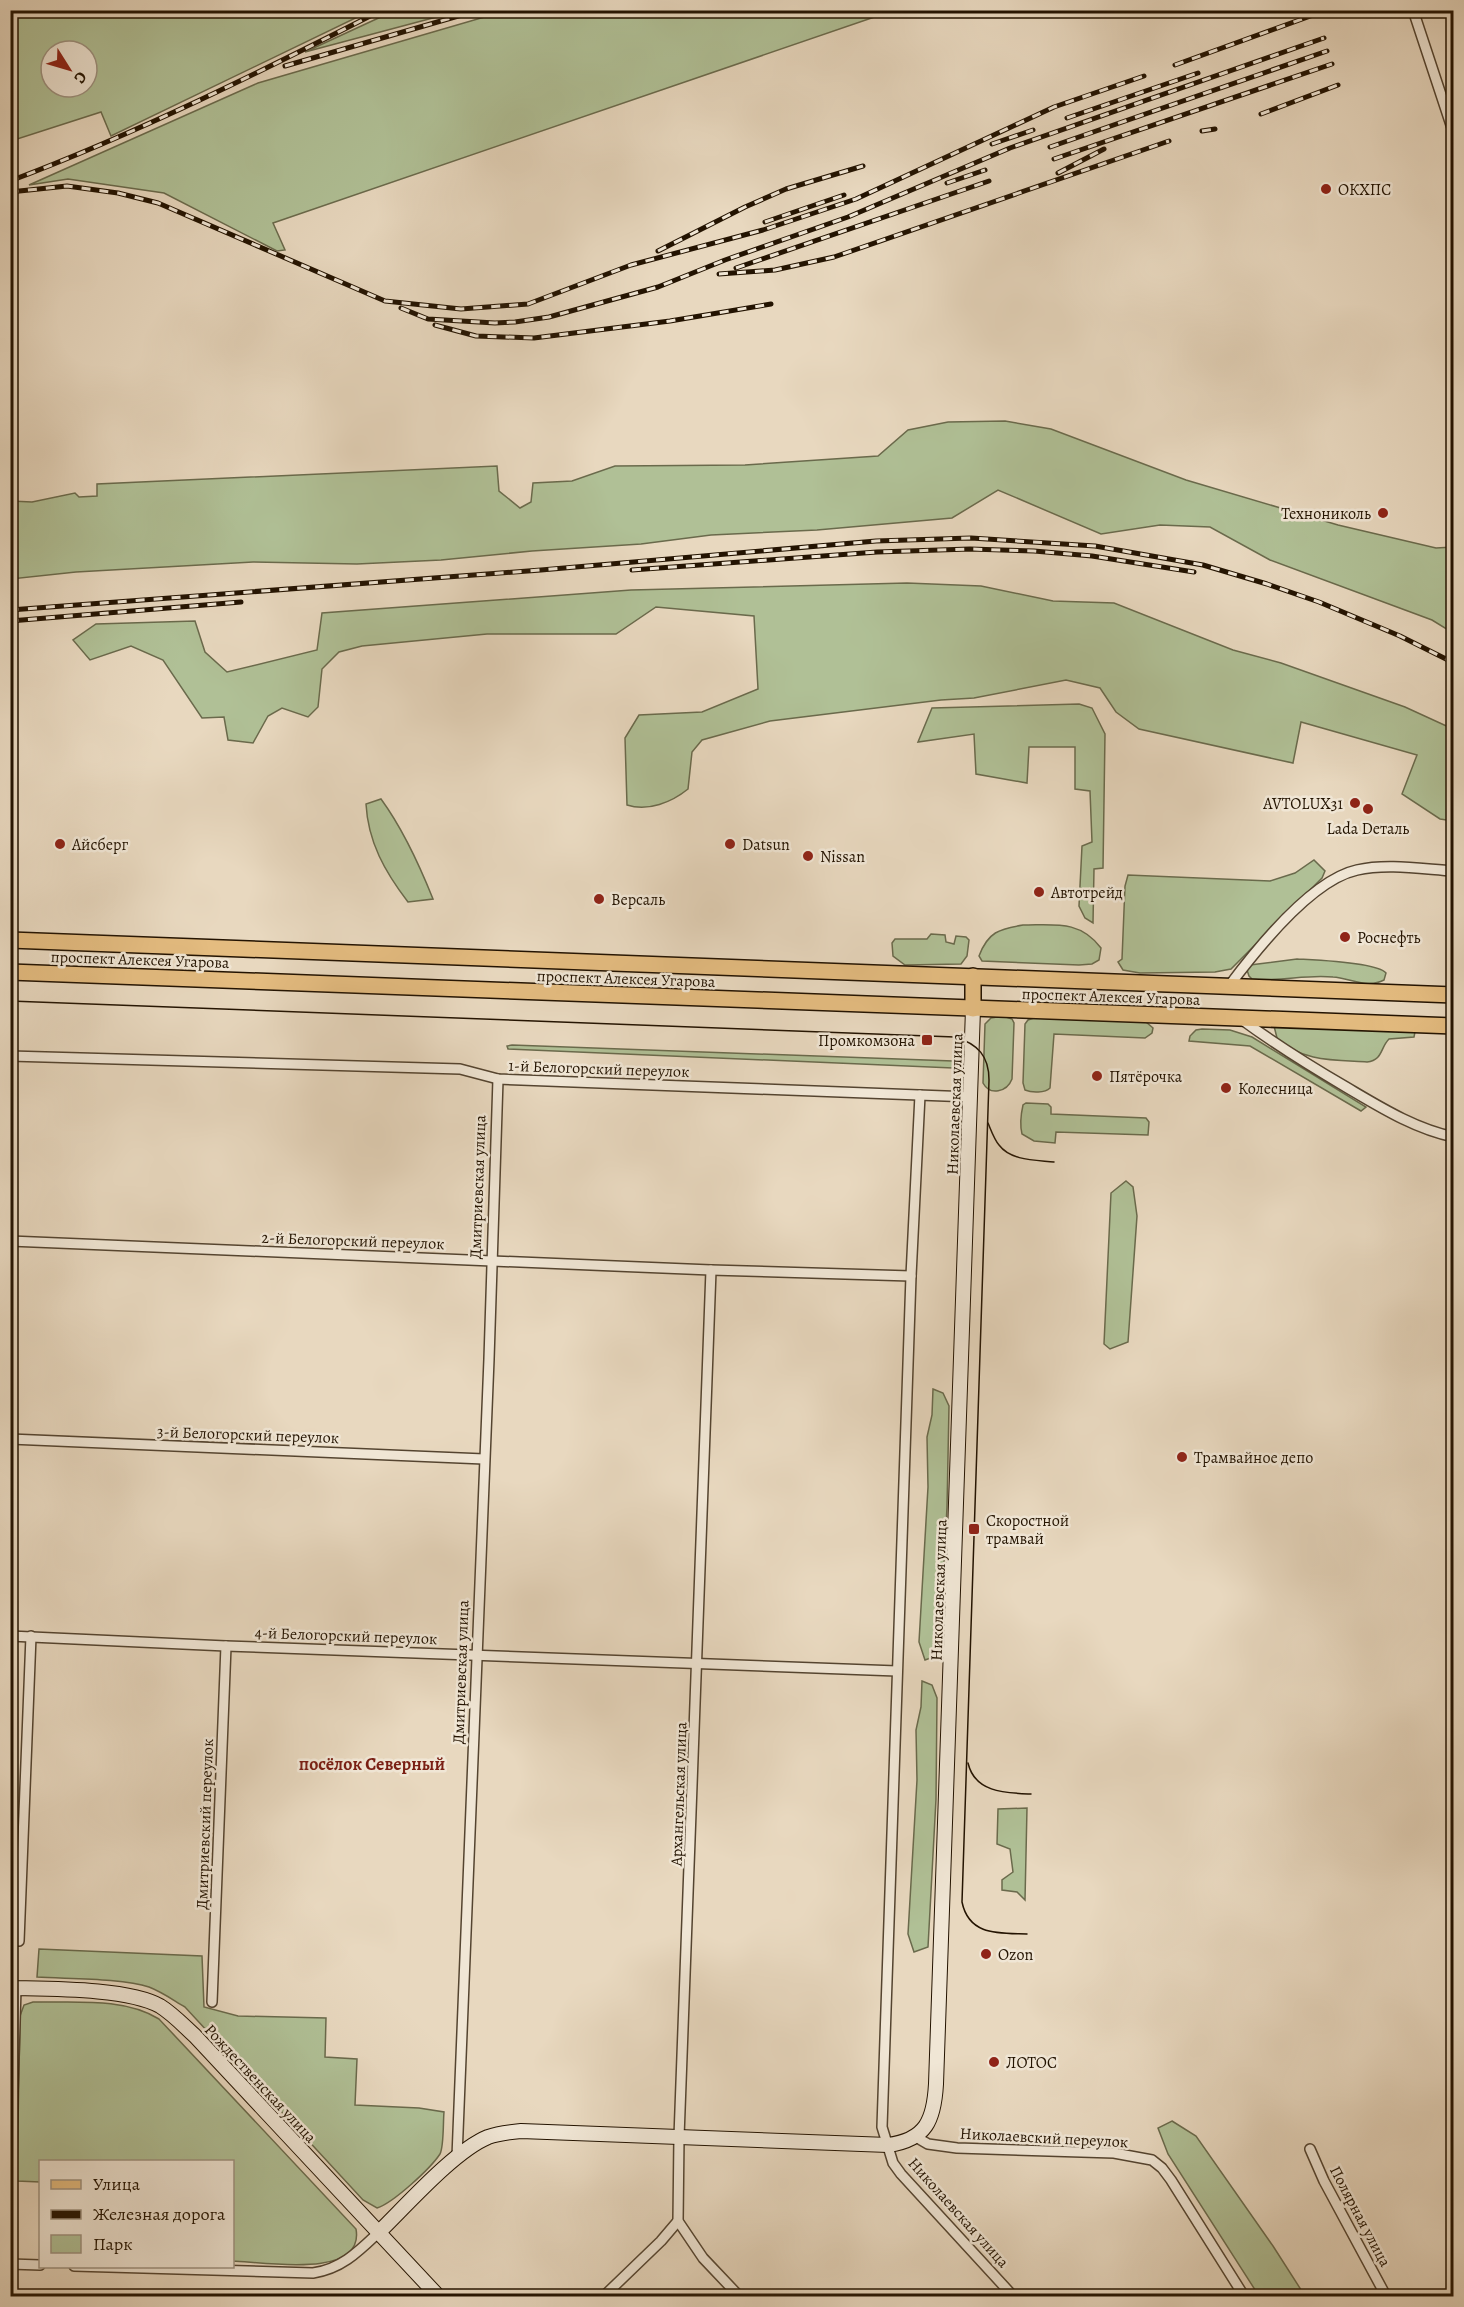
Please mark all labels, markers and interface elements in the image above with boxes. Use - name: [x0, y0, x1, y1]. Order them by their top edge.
- north arrow: [39, 39, 99, 99]
- text: С: [68, 67, 92, 88]
- place label: ОКХПС: [1338, 179, 1391, 201]
- marker: ОКХПС: [1319, 182, 1333, 196]
- place label: Технониколь: [1281, 503, 1371, 525]
- marker: Технониколь: [1376, 506, 1390, 520]
- place label: AVTOLUX31: [1262, 793, 1344, 815]
- marker: AVTOLUX31: [1348, 796, 1362, 810]
- marker: Lada Dеталь: [1361, 802, 1375, 816]
- place label: Lada Dеталь: [1327, 818, 1409, 840]
- place label: Айсберг: [71, 834, 128, 856]
- place label: Datsun: [742, 834, 790, 856]
- marker: Айсберг: [53, 837, 67, 851]
- marker: Datsun: [723, 837, 737, 851]
- place label: Nissan: [820, 846, 865, 868]
- marker: Nissan: [801, 849, 815, 863]
- place label: Автотрейд: [1050, 882, 1123, 904]
- marker: Автотрейд: [1032, 885, 1046, 899]
- place label: Версаль: [611, 889, 665, 911]
- marker: Версаль: [592, 892, 606, 906]
- place label: Роснефть: [1357, 927, 1421, 949]
- marker: Роснефть: [1338, 930, 1352, 944]
- street label: проспект Алексея Угарова: [50, 946, 230, 974]
- street label: проспект Алексея Угарова: [536, 965, 716, 993]
- street label: проспект Алексея Угарова: [1021, 983, 1201, 1011]
- place label: Промкомзона: [818, 1030, 916, 1052]
- street label: Николаевская улица: [942, 1032, 968, 1175]
- marker: Промкомзона: [920, 1033, 934, 1047]
- street label: 1-й Белогорский переулок: [508, 1055, 690, 1083]
- place label: Пятёрочка: [1109, 1066, 1183, 1088]
- marker: Пятёрочка: [1090, 1069, 1104, 1083]
- place label: Колесница: [1238, 1078, 1314, 1100]
- marker: Колесница: [1219, 1081, 1233, 1095]
- street label: Дмитриевская улица: [464, 1114, 492, 1259]
- street label: 2-й Белогорский переулок: [261, 1227, 445, 1255]
- street label: 3-й Белогорский переулок: [157, 1421, 339, 1449]
- place label: Трамвайное депо: [1194, 1447, 1313, 1469]
- marker: Трамвайное депо: [1175, 1450, 1189, 1464]
- place label: Скоростной трамвай: [986, 1510, 1069, 1550]
- street label: Николаевская улица: [926, 1518, 952, 1661]
- marker: Скоростной трамвай: [967, 1522, 981, 1536]
- street label: Дмитриевская улица: [447, 1599, 475, 1744]
- street label: 4-й Белогорский переулок: [254, 1622, 438, 1650]
- street label: Архангельская улица: [665, 1721, 693, 1868]
- street label: Дмитриевский переулок: [191, 1738, 219, 1910]
- district label: посёлок Северный: [299, 1752, 446, 1776]
- place label: Ozon: [998, 1944, 1033, 1966]
- marker: Ozon: [979, 1947, 993, 1961]
- street label: Рождественская улица: [199, 2019, 322, 2148]
- place label: ЛОТОС: [1006, 2052, 1057, 2074]
- marker: ЛОТОС: [987, 2055, 1001, 2069]
- street label: Николаевский переулок: [959, 2123, 1129, 2153]
- street label: Николаевская улица: [903, 2153, 1014, 2273]
- legend: [39, 2160, 234, 2268]
- street label: Полярная улица: [1324, 2162, 1396, 2271]
- text: Улица: [93, 2172, 141, 2196]
- text: Железная дорога: [93, 2202, 226, 2226]
- text: Парк: [93, 2232, 133, 2256]

